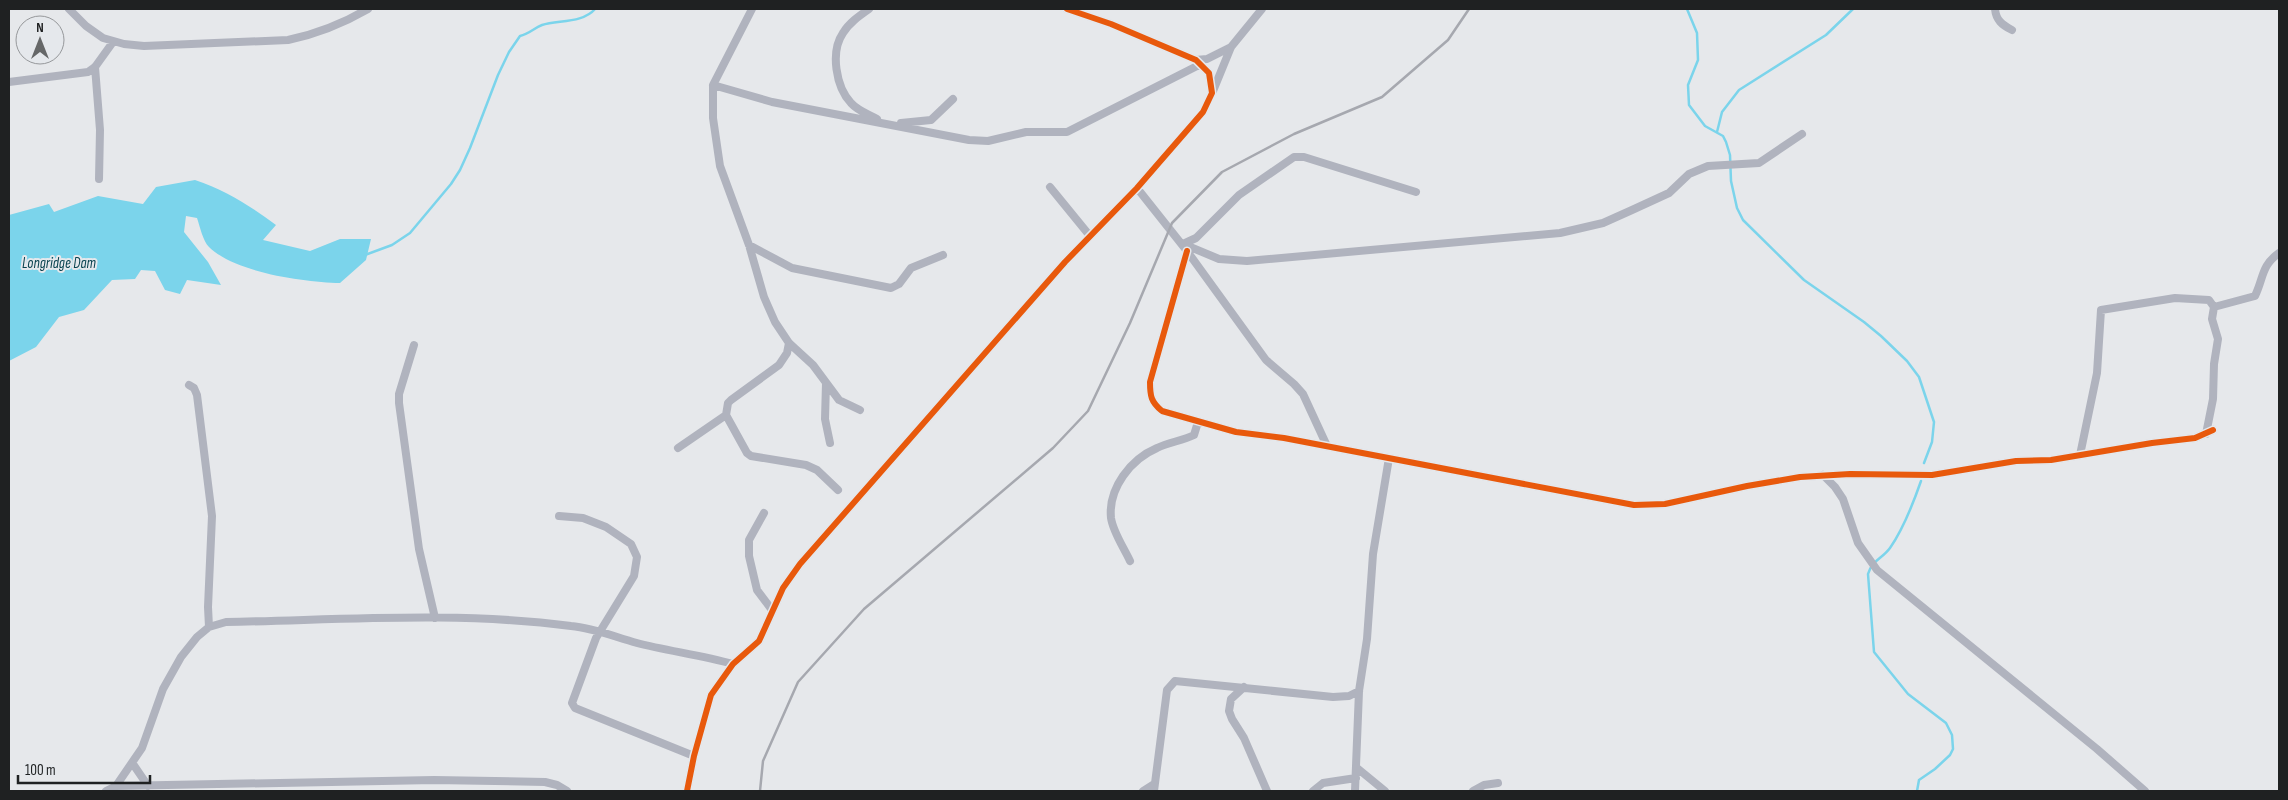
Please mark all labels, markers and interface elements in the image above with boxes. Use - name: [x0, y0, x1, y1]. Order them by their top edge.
- north arrow: [15, 15, 65, 65]
- text: N: [36, 19, 44, 36]
- water label: Longridge Dam: [22, 254, 96, 273]
- scale bar: [18, 752, 150, 784]
- text: 100 m: [25, 761, 56, 780]

